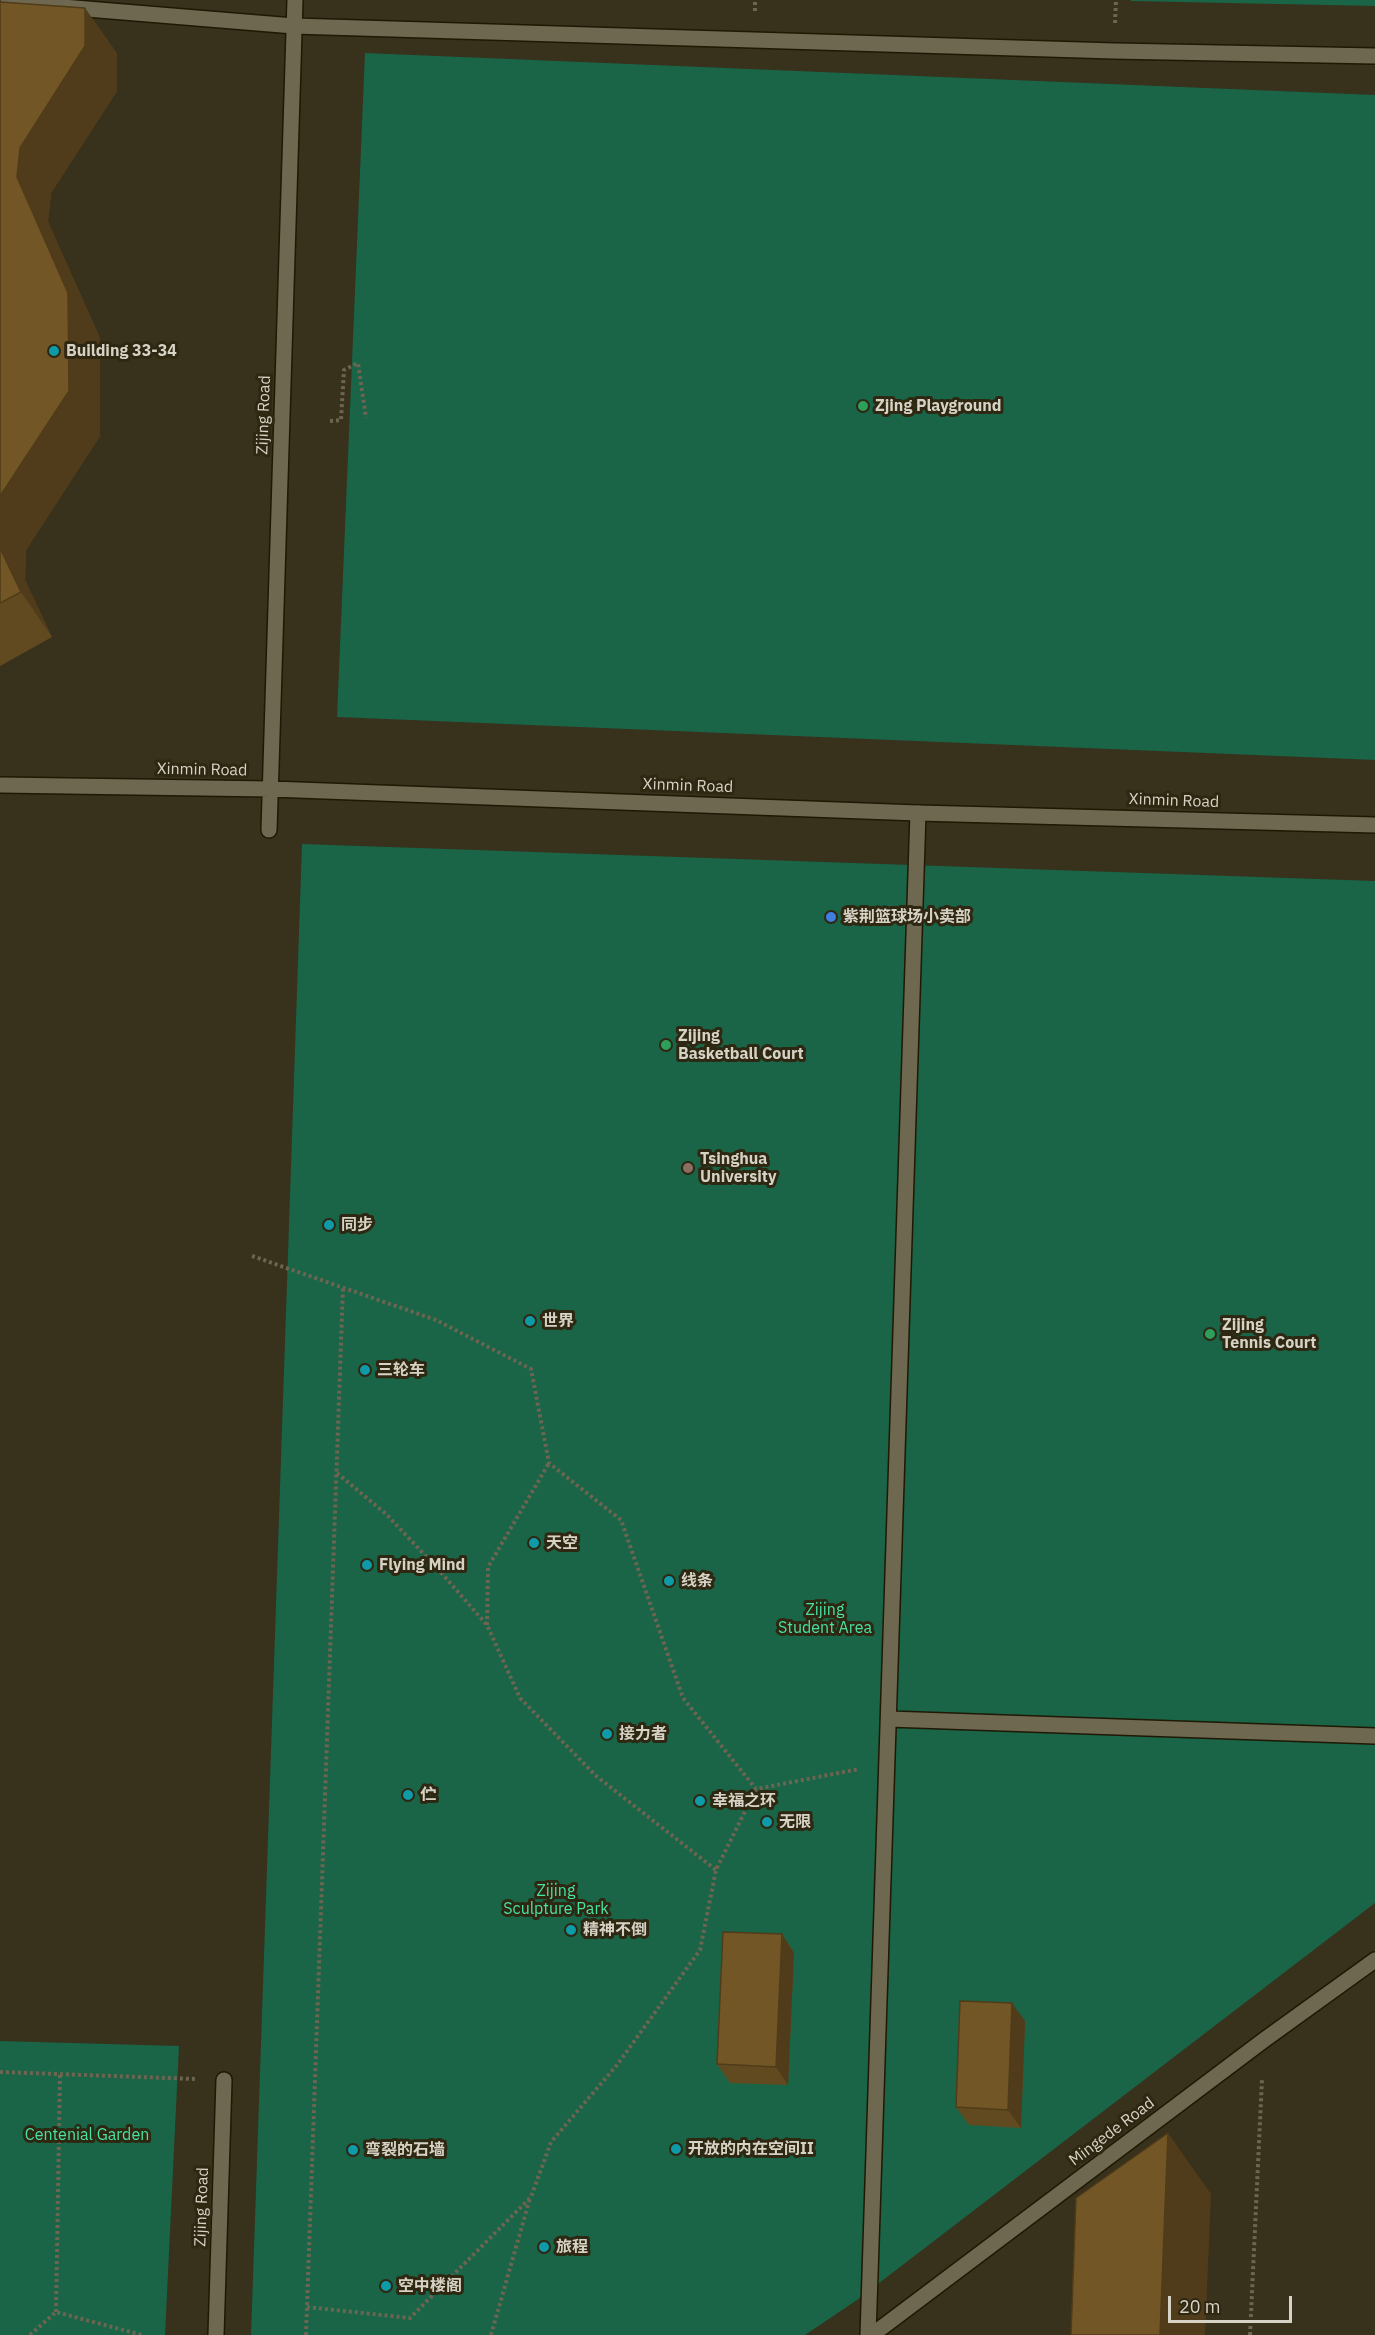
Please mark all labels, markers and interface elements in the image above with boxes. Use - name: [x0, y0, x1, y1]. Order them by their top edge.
- place label: Building 33-34: [66, 341, 177, 361]
- marker: Building 33-34: [47, 344, 61, 358]
- street label: Zijing Road: [253, 375, 275, 455]
- place label: Zjing Playground: [875, 396, 1002, 416]
- marker: Zjing Playground: [856, 399, 870, 413]
- street label: Xinmin Road: [157, 760, 247, 780]
- street label: Xinmin Road: [642, 775, 734, 797]
- street label: Xinmin Road: [1128, 790, 1220, 812]
- place label: 紫荆篮球场小卖部: [843, 907, 971, 927]
- marker: 紫荆篮球场小卖部: [824, 910, 838, 924]
- place label: Zijing Basketball Court: [678, 1026, 804, 1064]
- marker: Zijing Basketball Court: [659, 1038, 673, 1052]
- place label: Tsinghua University: [700, 1149, 776, 1187]
- marker: Tsinghua University: [681, 1161, 695, 1175]
- place label: 同步: [341, 1215, 373, 1235]
- marker: 同步: [322, 1218, 336, 1232]
- place label: 世界: [542, 1311, 574, 1331]
- marker: 世界: [523, 1314, 537, 1328]
- place label: Zijing Tennis Court: [1222, 1315, 1316, 1353]
- marker: Zijing Tennis Court: [1203, 1327, 1217, 1341]
- place label: 三轮车: [377, 1360, 425, 1380]
- marker: 三轮车: [358, 1363, 372, 1377]
- place label: 天空: [546, 1533, 578, 1553]
- marker: 天空: [527, 1536, 541, 1550]
- place label: Flying Mind: [379, 1555, 465, 1575]
- marker: Flying Mind: [360, 1558, 374, 1572]
- place label: 线条: [681, 1571, 713, 1591]
- marker: 线条: [662, 1574, 676, 1588]
- park label: Zijing Student Area: [778, 1600, 872, 1638]
- place label: 接力者: [619, 1724, 667, 1744]
- marker: 接力者: [600, 1727, 614, 1741]
- place label: 伫: [420, 1785, 436, 1805]
- marker: 伫: [401, 1788, 415, 1802]
- place label: 幸福之环: [712, 1791, 776, 1811]
- marker: 幸福之环: [693, 1794, 707, 1808]
- place label: 无限: [779, 1812, 811, 1832]
- marker: 无限: [760, 1815, 774, 1829]
- park label: Zijing Sculpture Park: [503, 1881, 609, 1919]
- place label: 精神不倒: [583, 1920, 647, 1940]
- marker: 精神不倒: [564, 1923, 578, 1937]
- street label: Mingede Road: [1066, 2094, 1158, 2170]
- park label: Centenial Garden: [25, 2125, 149, 2145]
- place label: 开放的内在空间II: [688, 2139, 814, 2159]
- place label: 弯裂的石墙: [365, 2140, 445, 2160]
- marker: 开放的内在空间II: [669, 2142, 683, 2156]
- marker: 弯裂的石墙: [346, 2143, 360, 2157]
- street label: Zijing Road: [191, 2167, 213, 2247]
- place label: 旅程: [556, 2237, 588, 2257]
- marker: 旅程: [537, 2240, 551, 2254]
- place label: 空中楼阁: [398, 2276, 462, 2296]
- marker: 空中楼阁: [379, 2279, 393, 2293]
- scale bar: [1171, 2284, 1296, 2322]
- text: 20 m: [1179, 2295, 1221, 2318]

